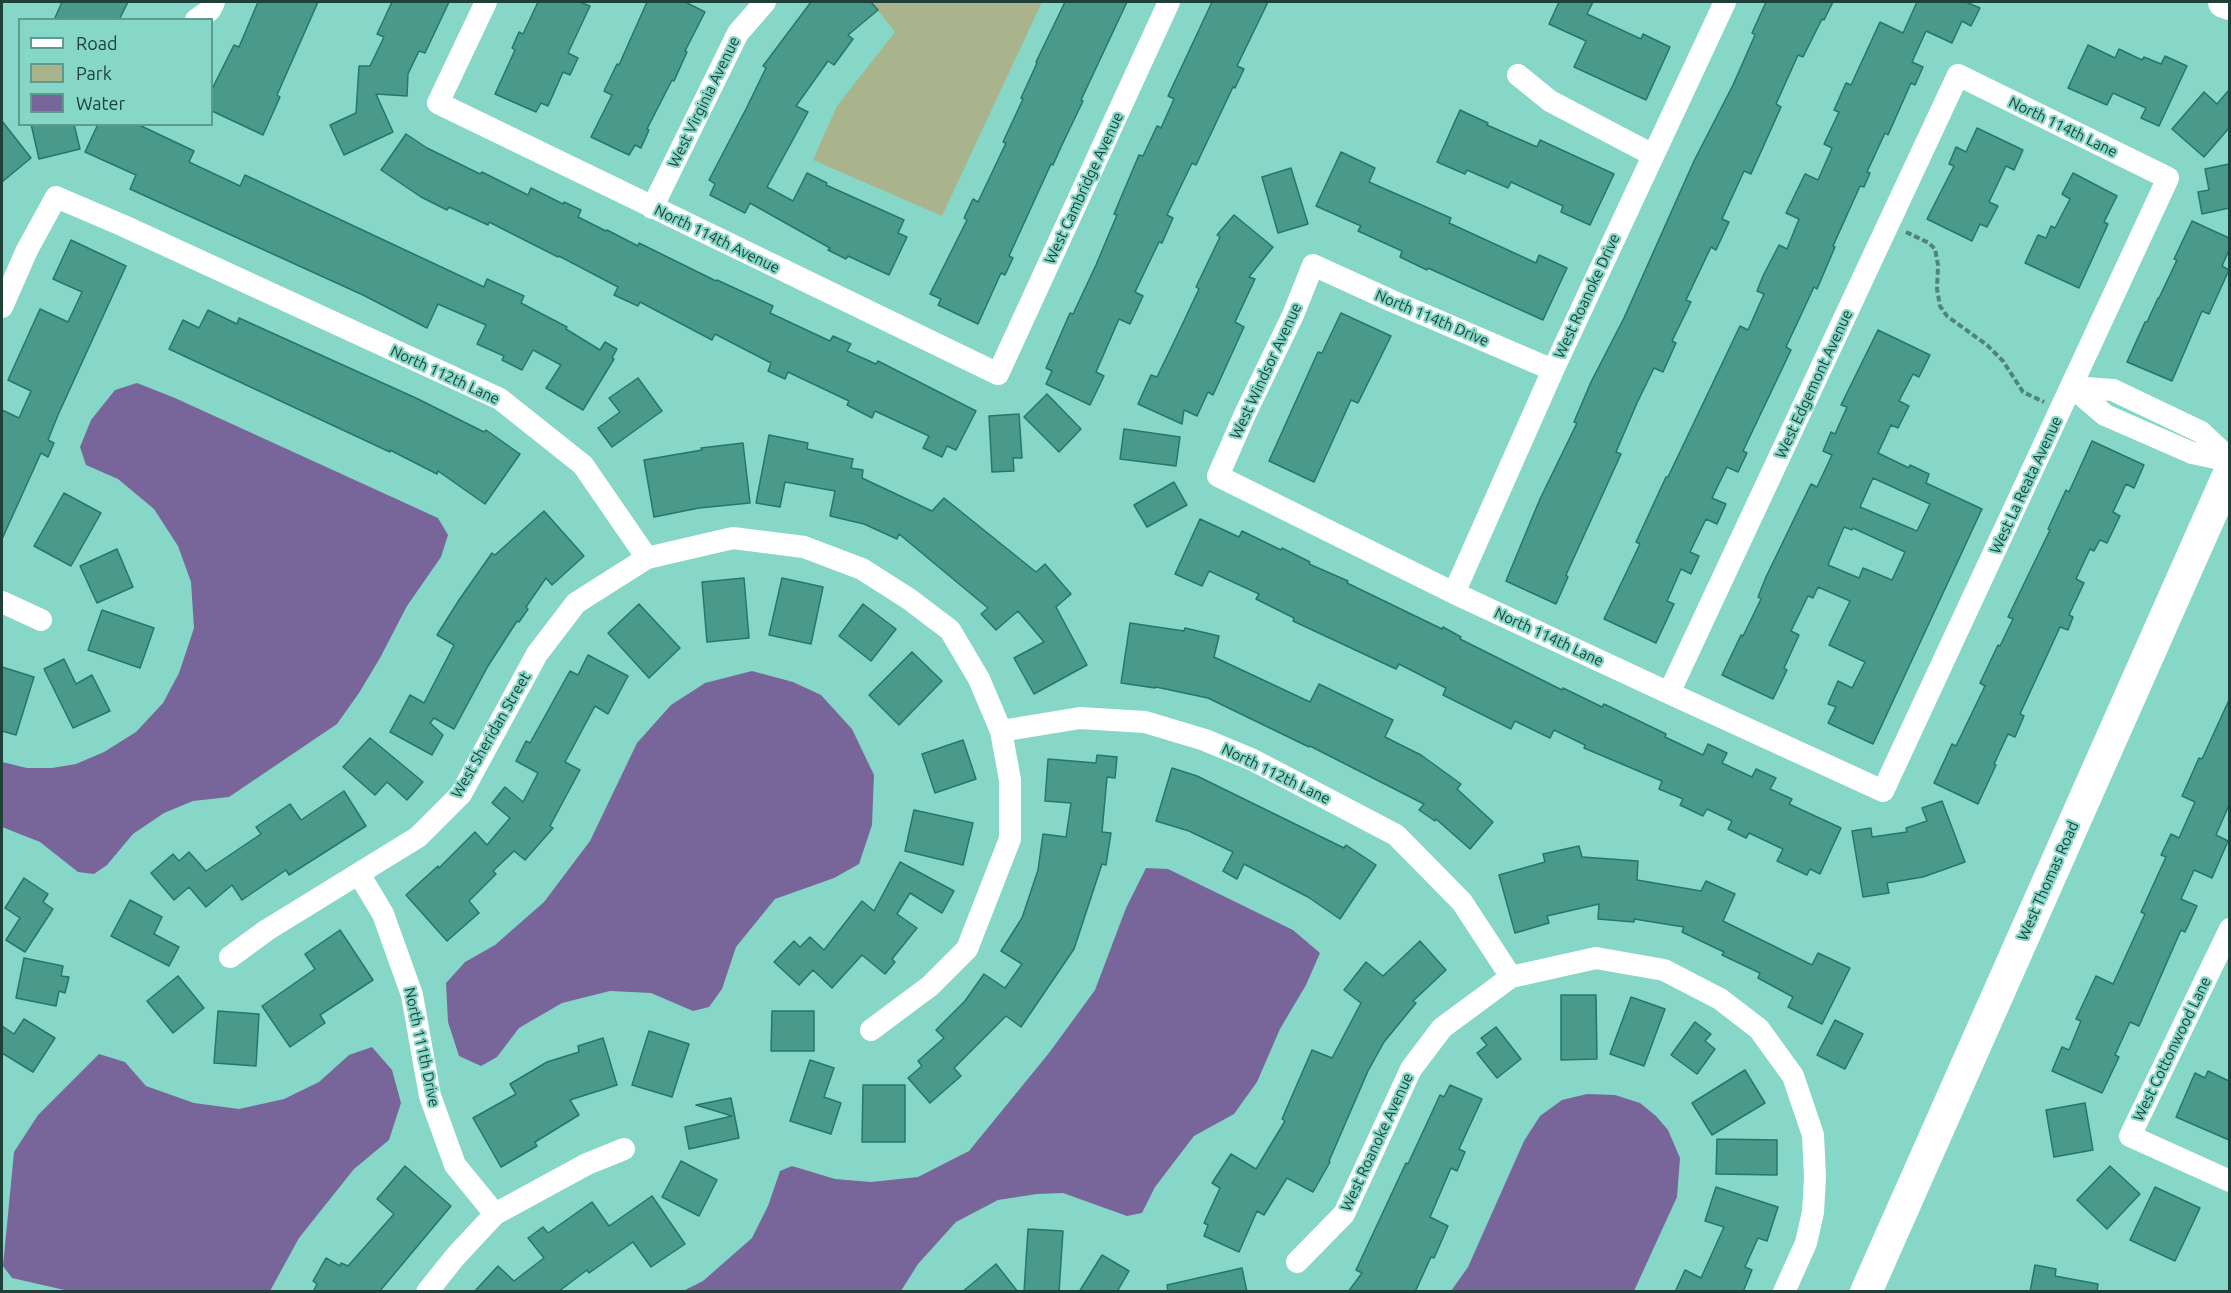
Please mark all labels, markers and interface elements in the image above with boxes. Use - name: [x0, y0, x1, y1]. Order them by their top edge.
- legend: [18, 18, 213, 126]
- text: Road: [76, 33, 118, 53]
- street label: West Virginia Avenue: [665, 34, 743, 170]
- text: Park: [76, 63, 112, 83]
- text: Water: [76, 93, 125, 113]
- street label: North 114th Lane: [2006, 93, 2120, 161]
- street label: West Cambridge Avenue: [1041, 109, 1127, 267]
- street label: North 114th Avenue: [652, 201, 782, 277]
- street label: West Roanoke Drive: [1550, 231, 1624, 361]
- street label: North 114th Drive: [1372, 286, 1492, 350]
- street label: West Windsor Avenue: [1227, 300, 1305, 442]
- street label: West Edgemont Avenue: [1772, 307, 1856, 461]
- street label: North 112th Lane: [387, 342, 503, 408]
- street label: West La Reata Avenue: [1986, 413, 2066, 557]
- street label: North 114th Lane: [1491, 604, 1607, 670]
- street label: West Sheridan Street: [448, 669, 534, 801]
- street label: North 112th Lane: [1219, 740, 1333, 808]
- street label: West Thomas Road: [2014, 819, 2082, 943]
- street label: West Cottonwood Lane: [2129, 974, 2215, 1124]
- street label: North 111th Drive: [401, 986, 443, 1108]
- street label: West Roanoke Avenue: [1337, 1070, 1417, 1214]

